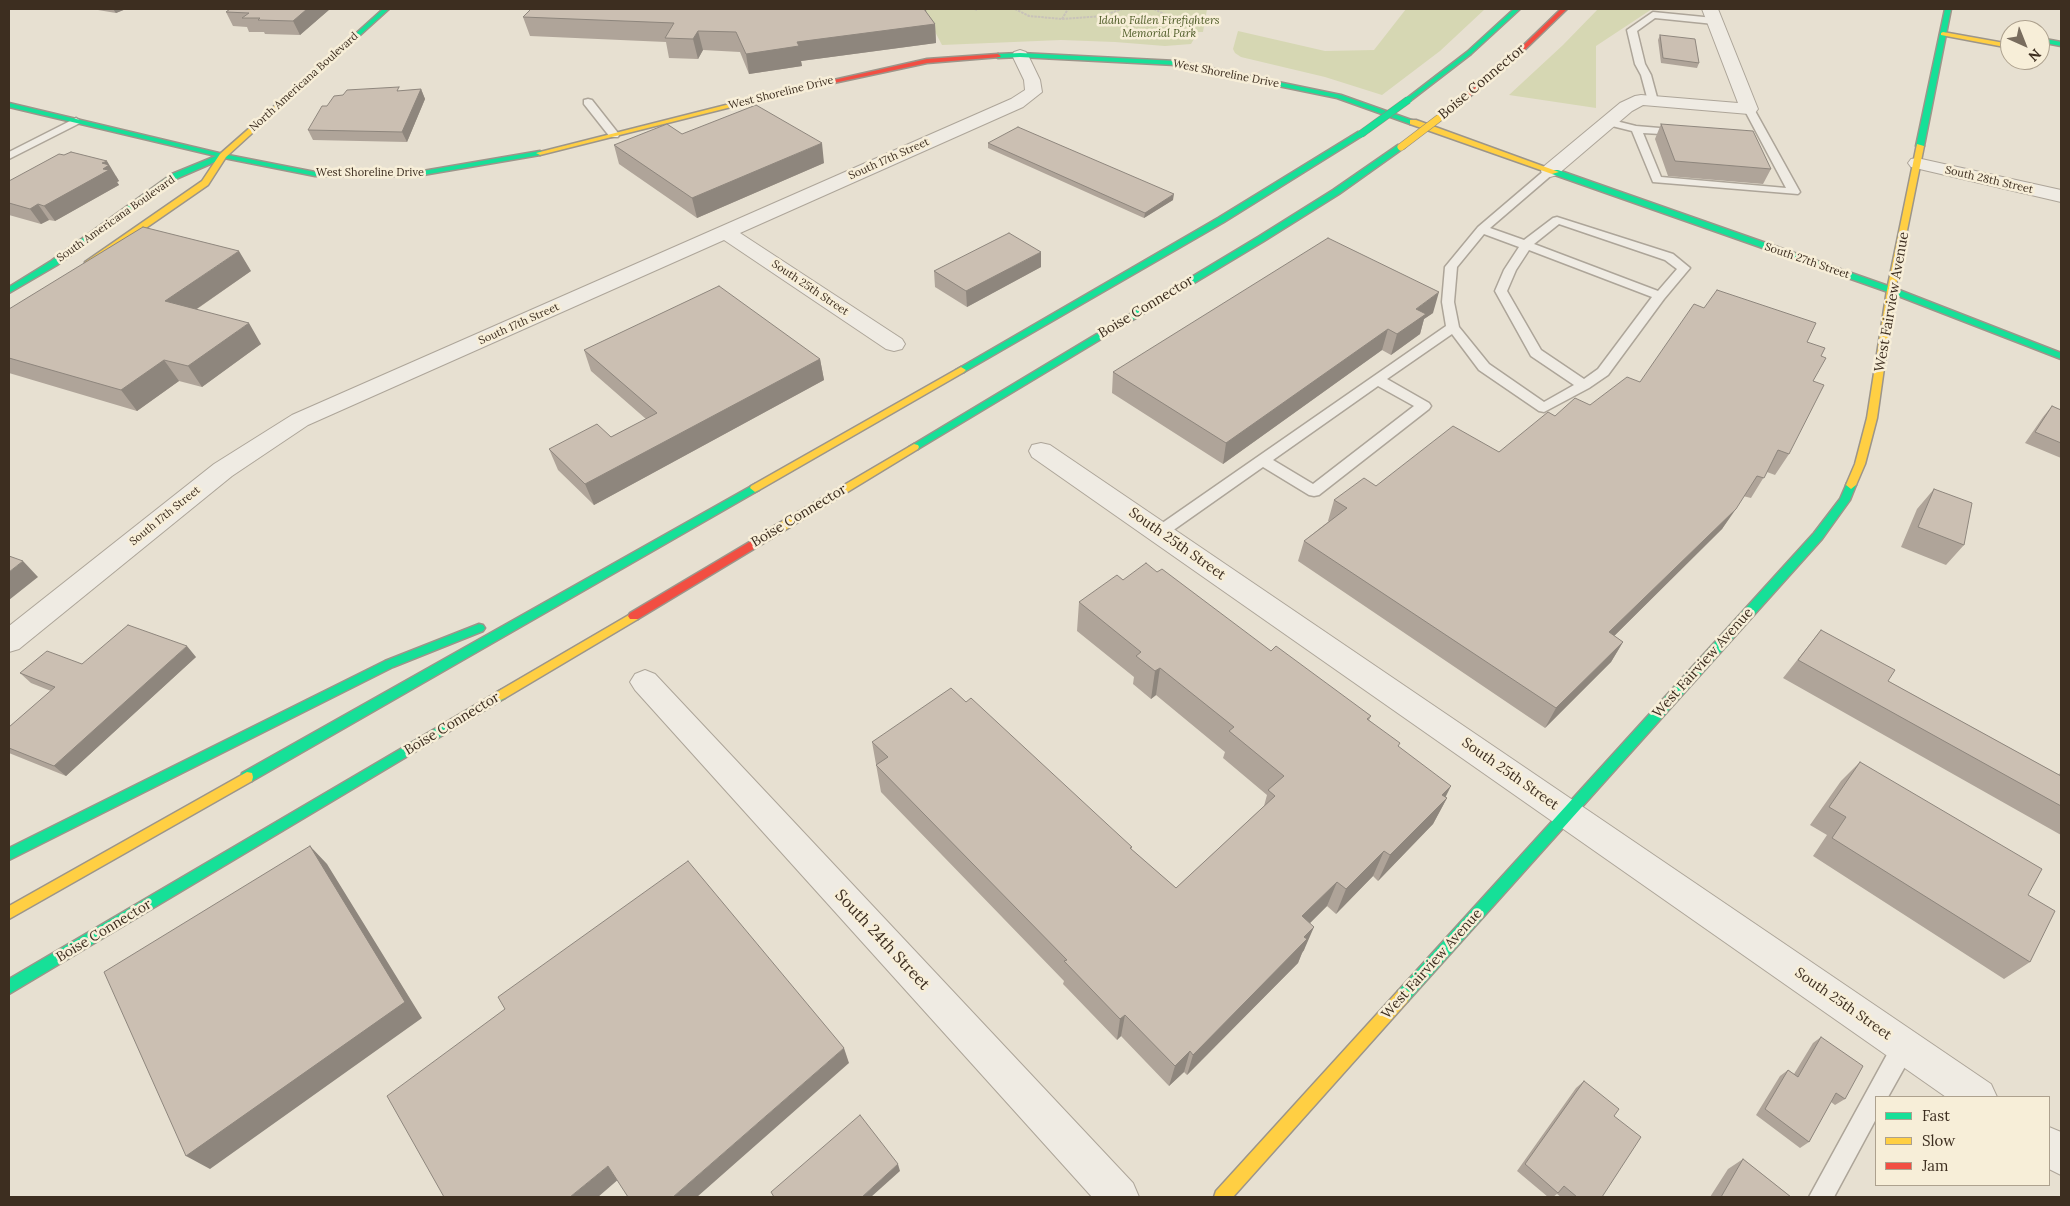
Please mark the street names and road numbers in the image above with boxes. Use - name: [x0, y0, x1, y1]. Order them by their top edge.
- street label: North Americana Boulevard: [247, 30, 361, 134]
- street label: Boise Connector: [1435, 41, 1529, 123]
- street label: West Shoreline Drive: [1172, 57, 1280, 91]
- street label: West Shoreline Drive: [727, 74, 835, 112]
- street label: South 17th Street: [847, 135, 931, 183]
- street label: South 28th Street: [1944, 163, 2034, 197]
- street label: West Shoreline Drive: [316, 166, 424, 180]
- street label: South Americana Boulevard: [54, 173, 178, 265]
- street label: West Fairview Avenue: [1871, 231, 1913, 373]
- street label: South 27th Street: [1763, 240, 1851, 282]
- street label: South 25th Street: [769, 257, 851, 319]
- street label: Boise Connector: [1095, 272, 1197, 342]
- street label: South 17th Street: [477, 300, 561, 348]
- street label: Boise Connector: [748, 481, 850, 551]
- street label: South 17th Street: [127, 484, 203, 548]
- street label: South 25th Street: [1125, 504, 1229, 584]
- street label: West Fairview Avenue: [1649, 605, 1757, 721]
- street label: Boise Connector: [401, 689, 503, 759]
- street label: South 25th Street: [1458, 734, 1562, 814]
- street label: South 24th Street: [831, 886, 933, 994]
- street label: Boise Connector: [53, 896, 155, 966]
- street label: West Fairview Avenue: [1378, 906, 1486, 1022]
- street label: South 25th Street: [1791, 964, 1895, 1044]

